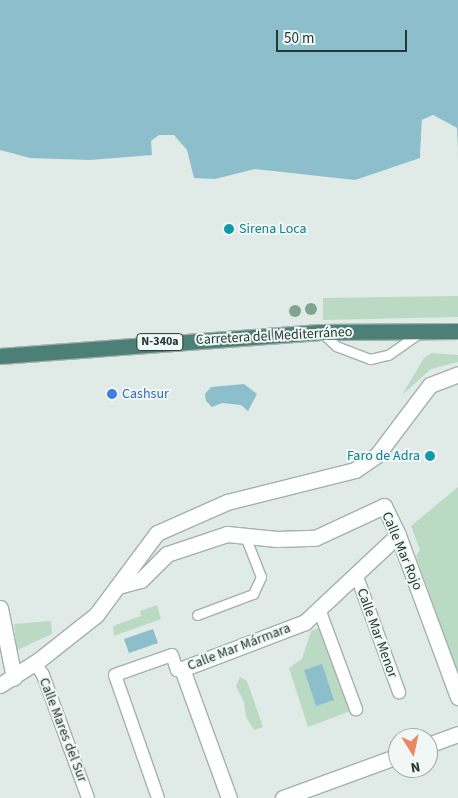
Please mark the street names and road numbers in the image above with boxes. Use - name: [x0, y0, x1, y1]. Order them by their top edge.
- street label: Carretera del Mediterráneo: [195, 324, 353, 348]
- road number: N-340a: [136, 332, 184, 352]
- street label: Calle Mar Rojo: [378, 509, 426, 593]
- street label: Calle Mar Menor: [353, 586, 401, 680]
- street label: Calle Mar Mármara: [185, 620, 293, 674]
- street label: Calle Mares del Sur: [35, 675, 91, 785]

